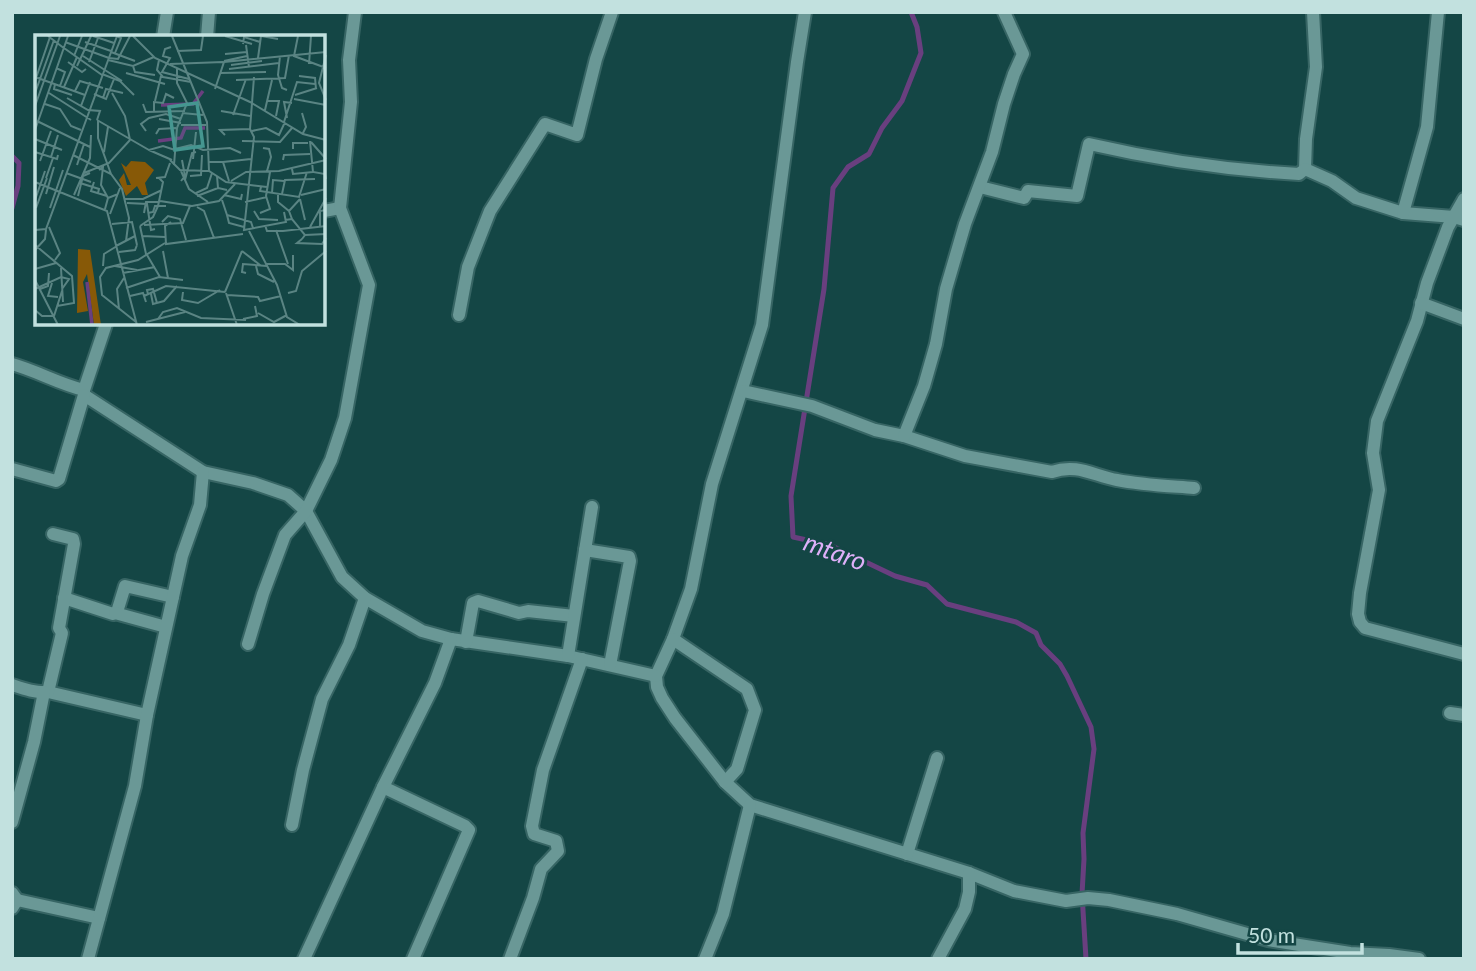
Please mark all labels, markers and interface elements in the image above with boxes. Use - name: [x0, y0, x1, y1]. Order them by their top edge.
- inset map: [35, 35, 326, 326]
- water label: mtaro: [800, 525, 871, 577]
- scale bar: [1238, 912, 1362, 956]
- text: 50 m: [1248, 922, 1295, 947]

